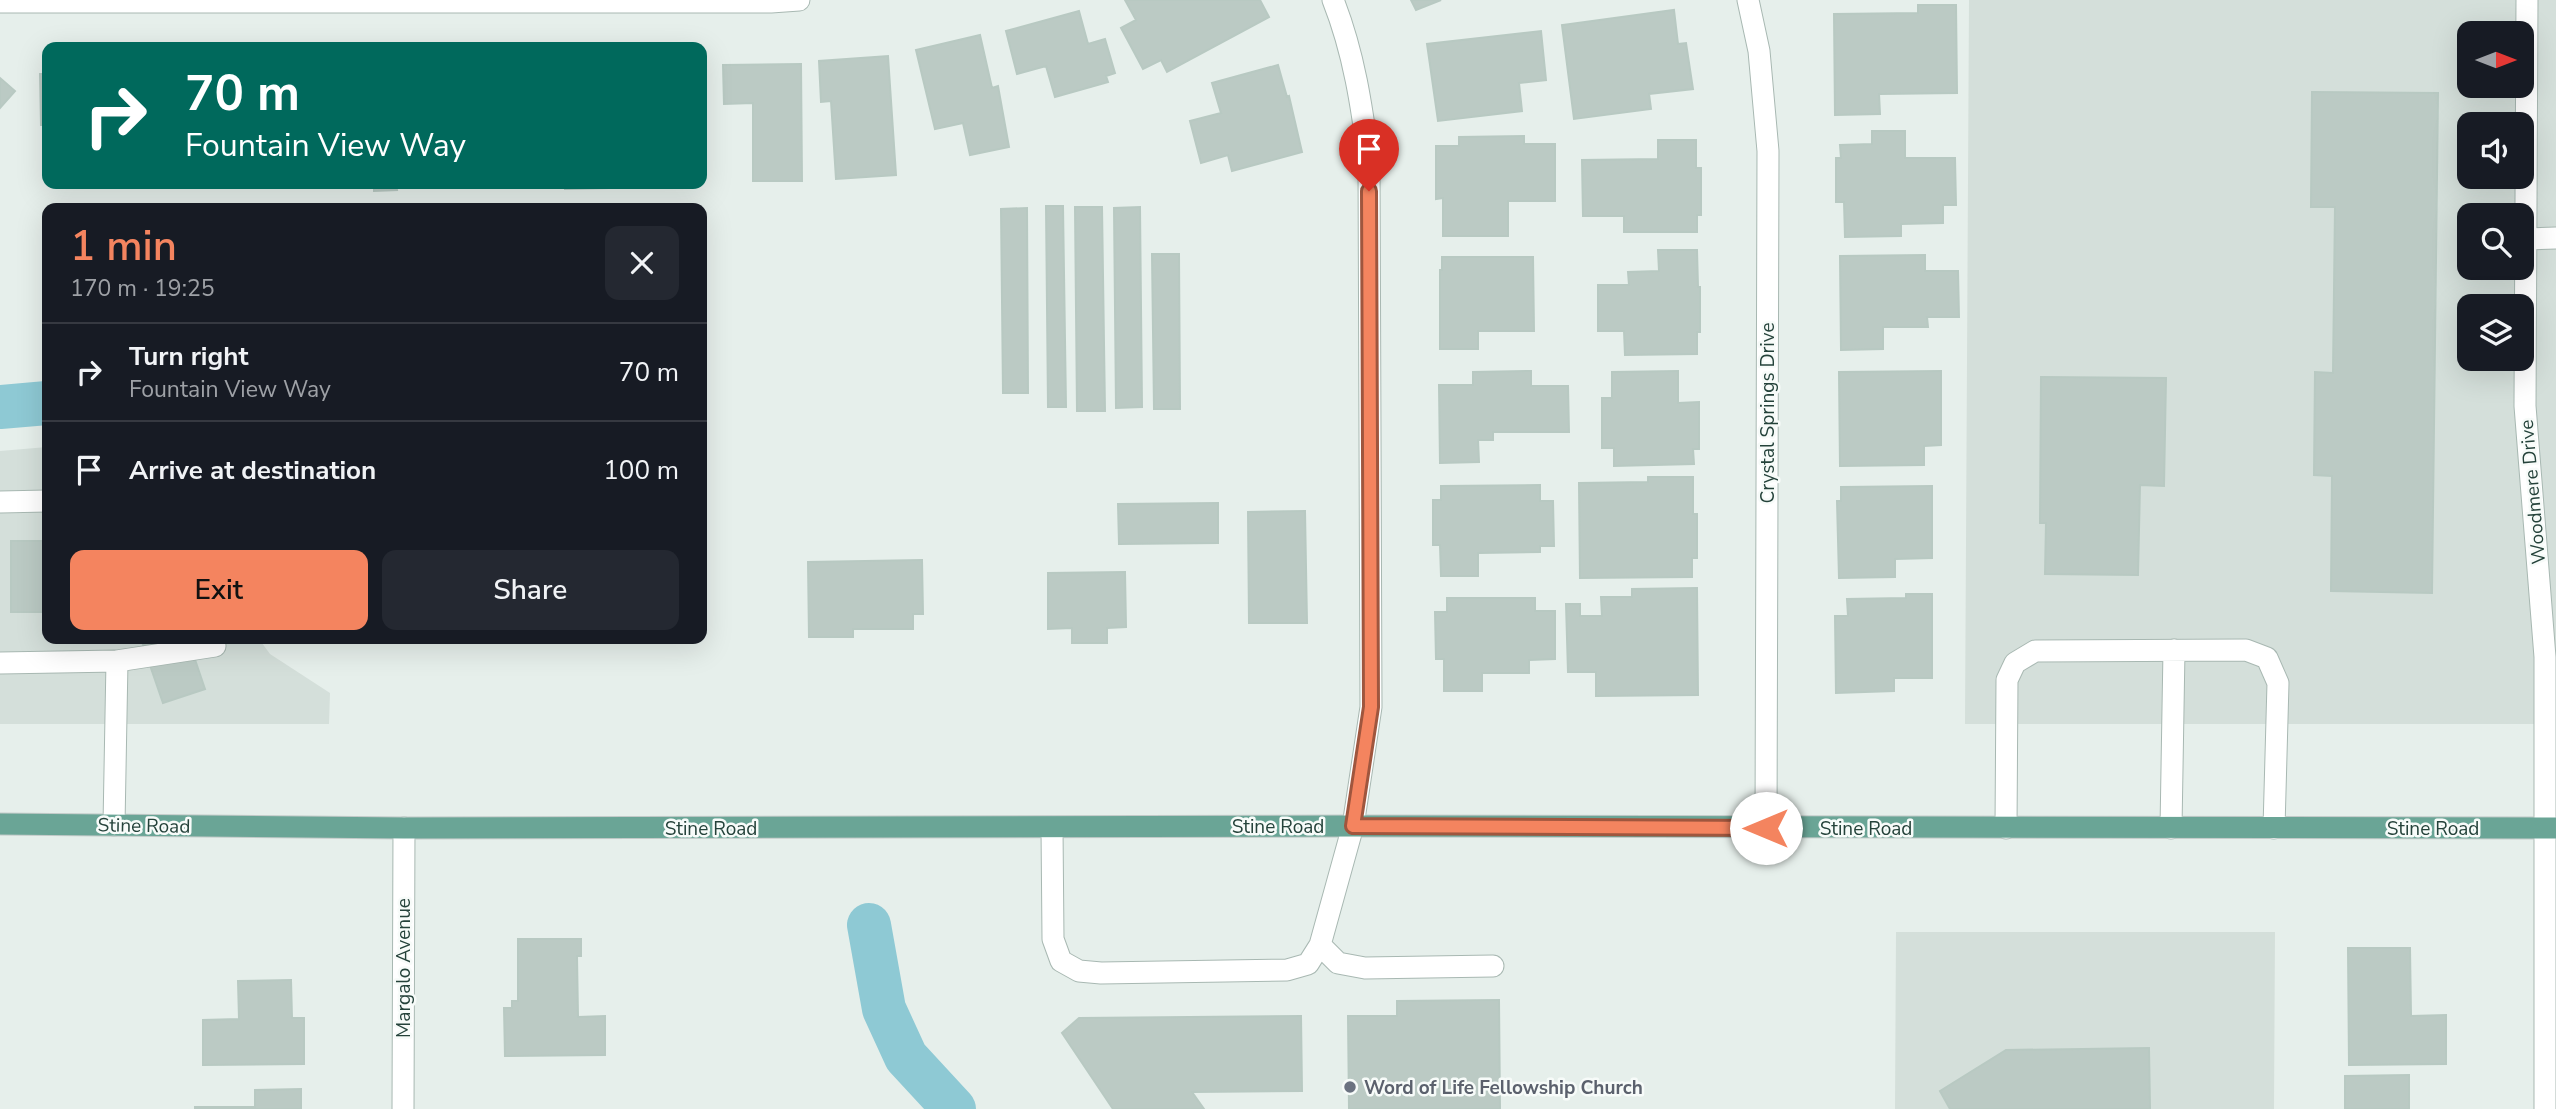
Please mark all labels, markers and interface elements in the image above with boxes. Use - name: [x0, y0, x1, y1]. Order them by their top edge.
- north arrow: [2457, 21, 2534, 98]
- map controls: [2457, 21, 2534, 371]
- text: 70 m: [185, 60, 300, 127]
- icon: right: [70, 70, 161, 161]
- button: sound: [2457, 112, 2534, 189]
- pin: [1339, 119, 1399, 191]
- text: Fountain View Way: [185, 124, 466, 167]
- icon: arrive: [1350, 130, 1388, 168]
- button: search: [2457, 203, 2534, 280]
- text: 1 min: [70, 218, 177, 275]
- button: close: [605, 226, 679, 300]
- text: 170 m · 19:25: [70, 273, 215, 304]
- button: layers: [2457, 294, 2534, 371]
- street label: Crystal Springs Drive: [1755, 323, 1781, 504]
- text: Turn right: [129, 339, 248, 374]
- icon: right: [70, 353, 108, 391]
- text: 70 m: [619, 355, 679, 390]
- text: Fountain View Way: [129, 374, 331, 405]
- street label: Woodmere Drive: [2514, 418, 2552, 565]
- icon: arrive: [70, 451, 108, 489]
- text: Arrive at destination: [129, 453, 376, 488]
- text: 100 m: [603, 453, 679, 488]
- button: Exit: [70, 550, 368, 630]
- button: Share: [382, 550, 679, 630]
- position arrow: [1729, 791, 1803, 865]
- street label: Stine Road: [97, 812, 191, 840]
- street label: Stine Road: [1232, 814, 1324, 840]
- street label: Stine Road: [665, 816, 757, 842]
- street label: Stine Road: [1820, 816, 1912, 842]
- street label: Stine Road: [2387, 816, 2479, 842]
- street label: Margalo Avenue: [391, 898, 417, 1038]
- place label: Word of Life Fellowship Church: [1364, 1075, 1643, 1101]
- marker: Word of Life Fellowship Church: [1342, 1079, 1358, 1095]

